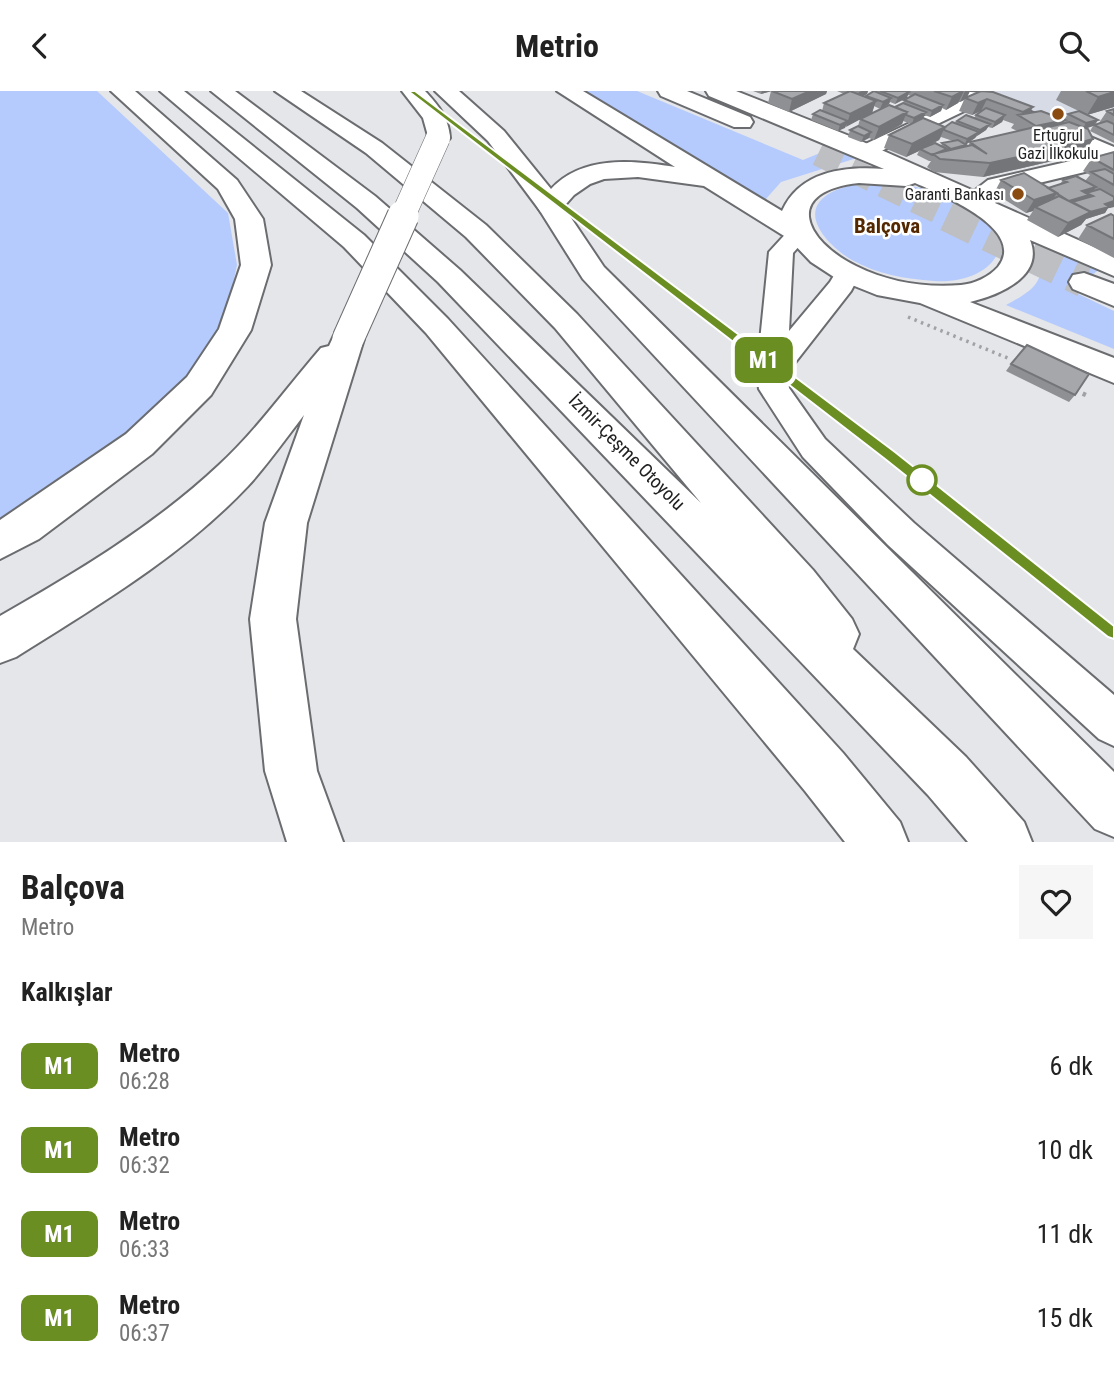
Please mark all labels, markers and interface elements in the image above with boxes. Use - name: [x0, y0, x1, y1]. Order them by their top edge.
- icon: back: [21, 27, 59, 65]
- text: Metrio: [515, 27, 599, 65]
- icon: search: [1055, 27, 1093, 65]
- marker: Ertuğrul Gazi İlkokulu: [1050, 106, 1066, 122]
- place label: Ertuğrul Gazi İlkokulu: [1018, 126, 1098, 163]
- place label: Garanti Bankası: [905, 185, 1004, 204]
- marker: Garanti Bankası: [1010, 186, 1026, 202]
- district label: Balçova: [854, 214, 920, 238]
- line badge: M1: [732, 337, 796, 383]
- text: M1: [749, 346, 779, 374]
- street label: İzmir-Çeşme Otoyolu: [564, 389, 690, 515]
- unlabelled marker: [907, 465, 937, 495]
- button: heart: [1019, 865, 1093, 939]
- text: Balçova: [21, 868, 125, 907]
- text: Metro: [21, 914, 74, 941]
- text: Kalkışlar: [21, 977, 113, 1007]
- text: Metro: [119, 1038, 180, 1068]
- text: 6 dk: [1050, 1051, 1093, 1081]
- text: M1: [44, 1052, 75, 1080]
- text: 06:28: [119, 1068, 170, 1095]
- text: Metro: [119, 1122, 180, 1152]
- text: 10 dk: [1037, 1135, 1093, 1165]
- text: M1: [44, 1136, 75, 1164]
- text: 06:32: [119, 1152, 170, 1179]
- text: Metro: [119, 1206, 180, 1236]
- text: 11 dk: [1037, 1219, 1093, 1249]
- text: M1: [44, 1220, 75, 1248]
- text: 06:33: [119, 1236, 170, 1263]
- text: Metro: [119, 1290, 180, 1320]
- text: 15 dk: [1037, 1303, 1093, 1333]
- text: M1: [44, 1304, 75, 1332]
- text: 06:37: [119, 1320, 170, 1347]

